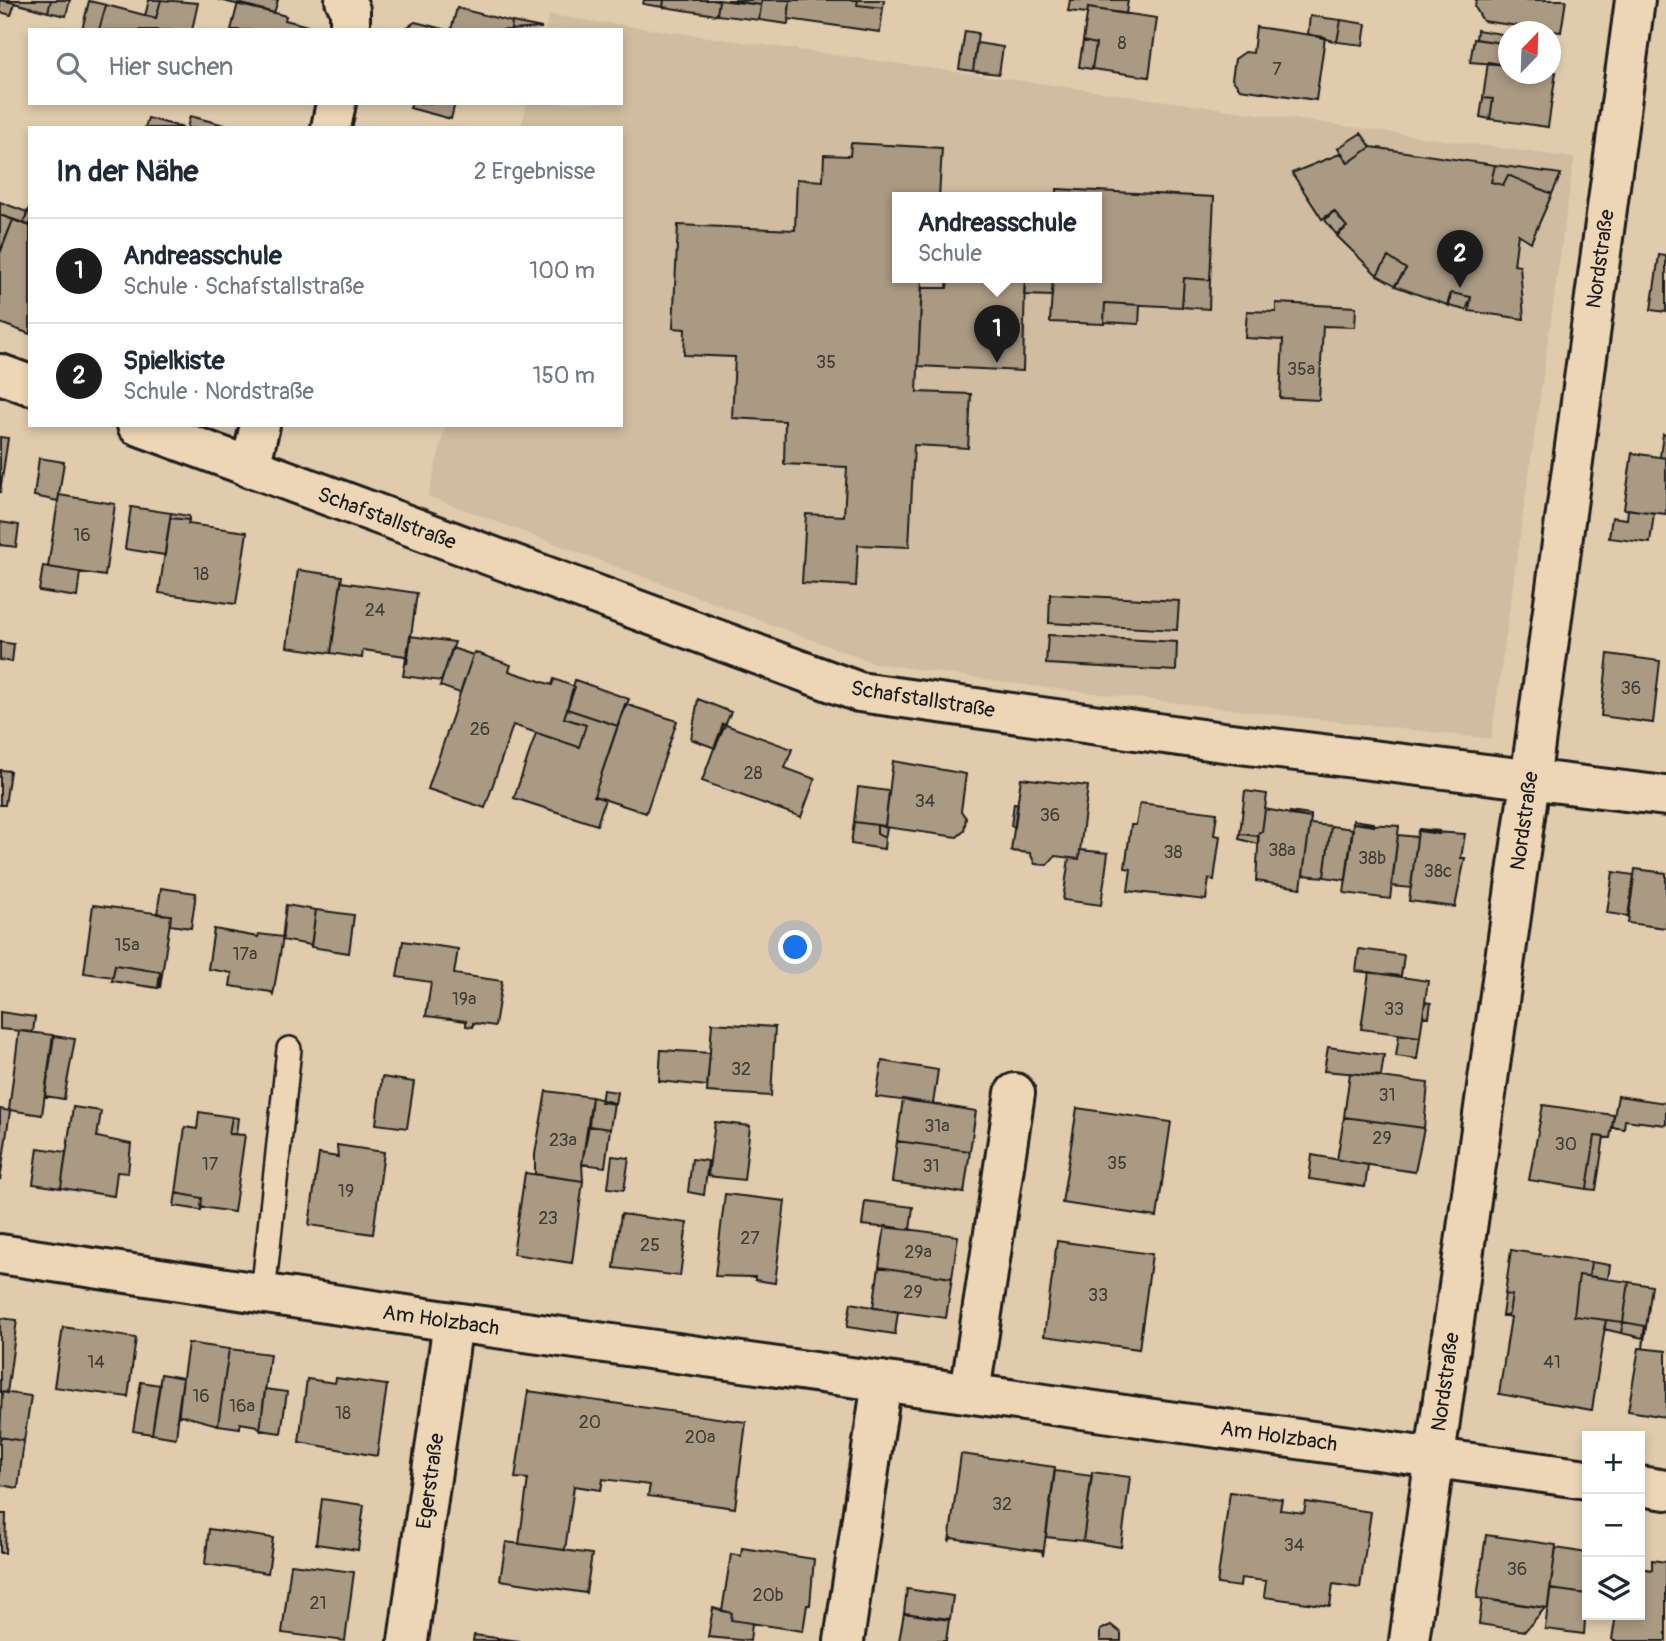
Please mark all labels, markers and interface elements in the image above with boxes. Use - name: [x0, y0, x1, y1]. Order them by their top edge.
- north arrow: [1498, 21, 1561, 84]
- search box: [28, 28, 623, 105]
- house number: 8: [1117, 32, 1127, 55]
- icon: search: [52, 48, 90, 86]
- text: Hier suchen: [108, 51, 233, 83]
- house number: 7: [1272, 58, 1282, 81]
- text: In der Nähe: [56, 153, 198, 190]
- text: 2 Ergebnisse: [474, 157, 595, 186]
- popup: [892, 192, 1102, 283]
- text: Andreasschule: [918, 207, 1076, 239]
- street label: Nordstraße: [1580, 207, 1621, 310]
- pin: 2: [1437, 230, 1483, 288]
- text: Schule: [918, 239, 982, 268]
- text: Andreasschule: [123, 240, 282, 272]
- text: 1: [75, 256, 84, 285]
- text: 100 m: [529, 256, 595, 285]
- text: Schule · Schafstallstraße: [123, 272, 364, 301]
- pin: 1: [974, 305, 1020, 363]
- text: Spielkiste: [123, 345, 224, 377]
- house number: 35: [816, 351, 836, 374]
- house number: 35a: [1287, 358, 1315, 381]
- text: 2: [73, 361, 85, 390]
- text: 150 m: [532, 361, 595, 390]
- text: Schule · Nordstraße: [123, 377, 314, 406]
- street label: Schafstallstraße: [314, 481, 460, 556]
- house number: 16: [73, 524, 91, 547]
- house number: 18: [193, 563, 209, 586]
- house number: 24: [365, 599, 386, 622]
- street label: Schafstallstraße: [849, 675, 998, 724]
- house number: 36: [1621, 677, 1641, 700]
- house number: 26: [470, 718, 490, 741]
- house number: 28: [743, 762, 763, 785]
- street label: Nordstraße: [1504, 769, 1545, 872]
- house number: 34: [915, 790, 936, 813]
- house number: 36: [1040, 804, 1060, 827]
- house number: 38a: [1268, 839, 1296, 862]
- house number: 38: [1163, 841, 1183, 864]
- house number: 38b: [1358, 847, 1386, 870]
- house number: 38c: [1424, 860, 1452, 883]
- your location: [778, 930, 812, 964]
- house number: 15a: [114, 934, 140, 957]
- house number: 17a: [233, 943, 257, 966]
- house number: 19a: [452, 988, 476, 1011]
- house number: 33: [1384, 998, 1404, 1021]
- house number: 32: [731, 1058, 751, 1081]
- house number: 31: [1378, 1084, 1396, 1107]
- house number: 31a: [924, 1115, 950, 1138]
- house number: 29: [1372, 1127, 1392, 1150]
- house number: 23a: [549, 1129, 577, 1152]
- house number: 30: [1555, 1133, 1577, 1156]
- house number: 35: [1107, 1152, 1127, 1175]
- house number: 17: [202, 1153, 219, 1176]
- house number: 31: [922, 1155, 940, 1178]
- house number: 19: [338, 1180, 354, 1203]
- house number: 23: [538, 1207, 558, 1230]
- house number: 27: [740, 1227, 760, 1250]
- house number: 25: [640, 1234, 660, 1257]
- house number: 29a: [904, 1241, 932, 1264]
- house number: 29: [903, 1281, 923, 1304]
- house number: 33: [1088, 1284, 1108, 1307]
- street label: Am Holzbach: [381, 1299, 501, 1342]
- street label: Nordstraße: [1425, 1330, 1466, 1433]
- house number: 14: [87, 1351, 105, 1374]
- house number: 41: [1543, 1351, 1561, 1374]
- house number: 16: [192, 1385, 210, 1408]
- house number: 16a: [229, 1395, 255, 1418]
- house number: 18: [335, 1402, 351, 1425]
- house number: 20: [579, 1411, 601, 1434]
- street label: Am Holzbach: [1219, 1415, 1339, 1458]
- house number: 20a: [685, 1426, 715, 1449]
- street label: Egerstraße: [410, 1431, 451, 1531]
- map controls: [1582, 1431, 1645, 1620]
- button: +: [1582, 1431, 1645, 1494]
- house number: 32: [992, 1493, 1012, 1516]
- button: −: [1582, 1494, 1645, 1557]
- house number: 34: [1284, 1534, 1305, 1557]
- button: layers: [1582, 1557, 1645, 1620]
- house number: 36: [1507, 1558, 1527, 1581]
- house number: 20b: [752, 1584, 784, 1607]
- house number: 21: [309, 1592, 327, 1615]

